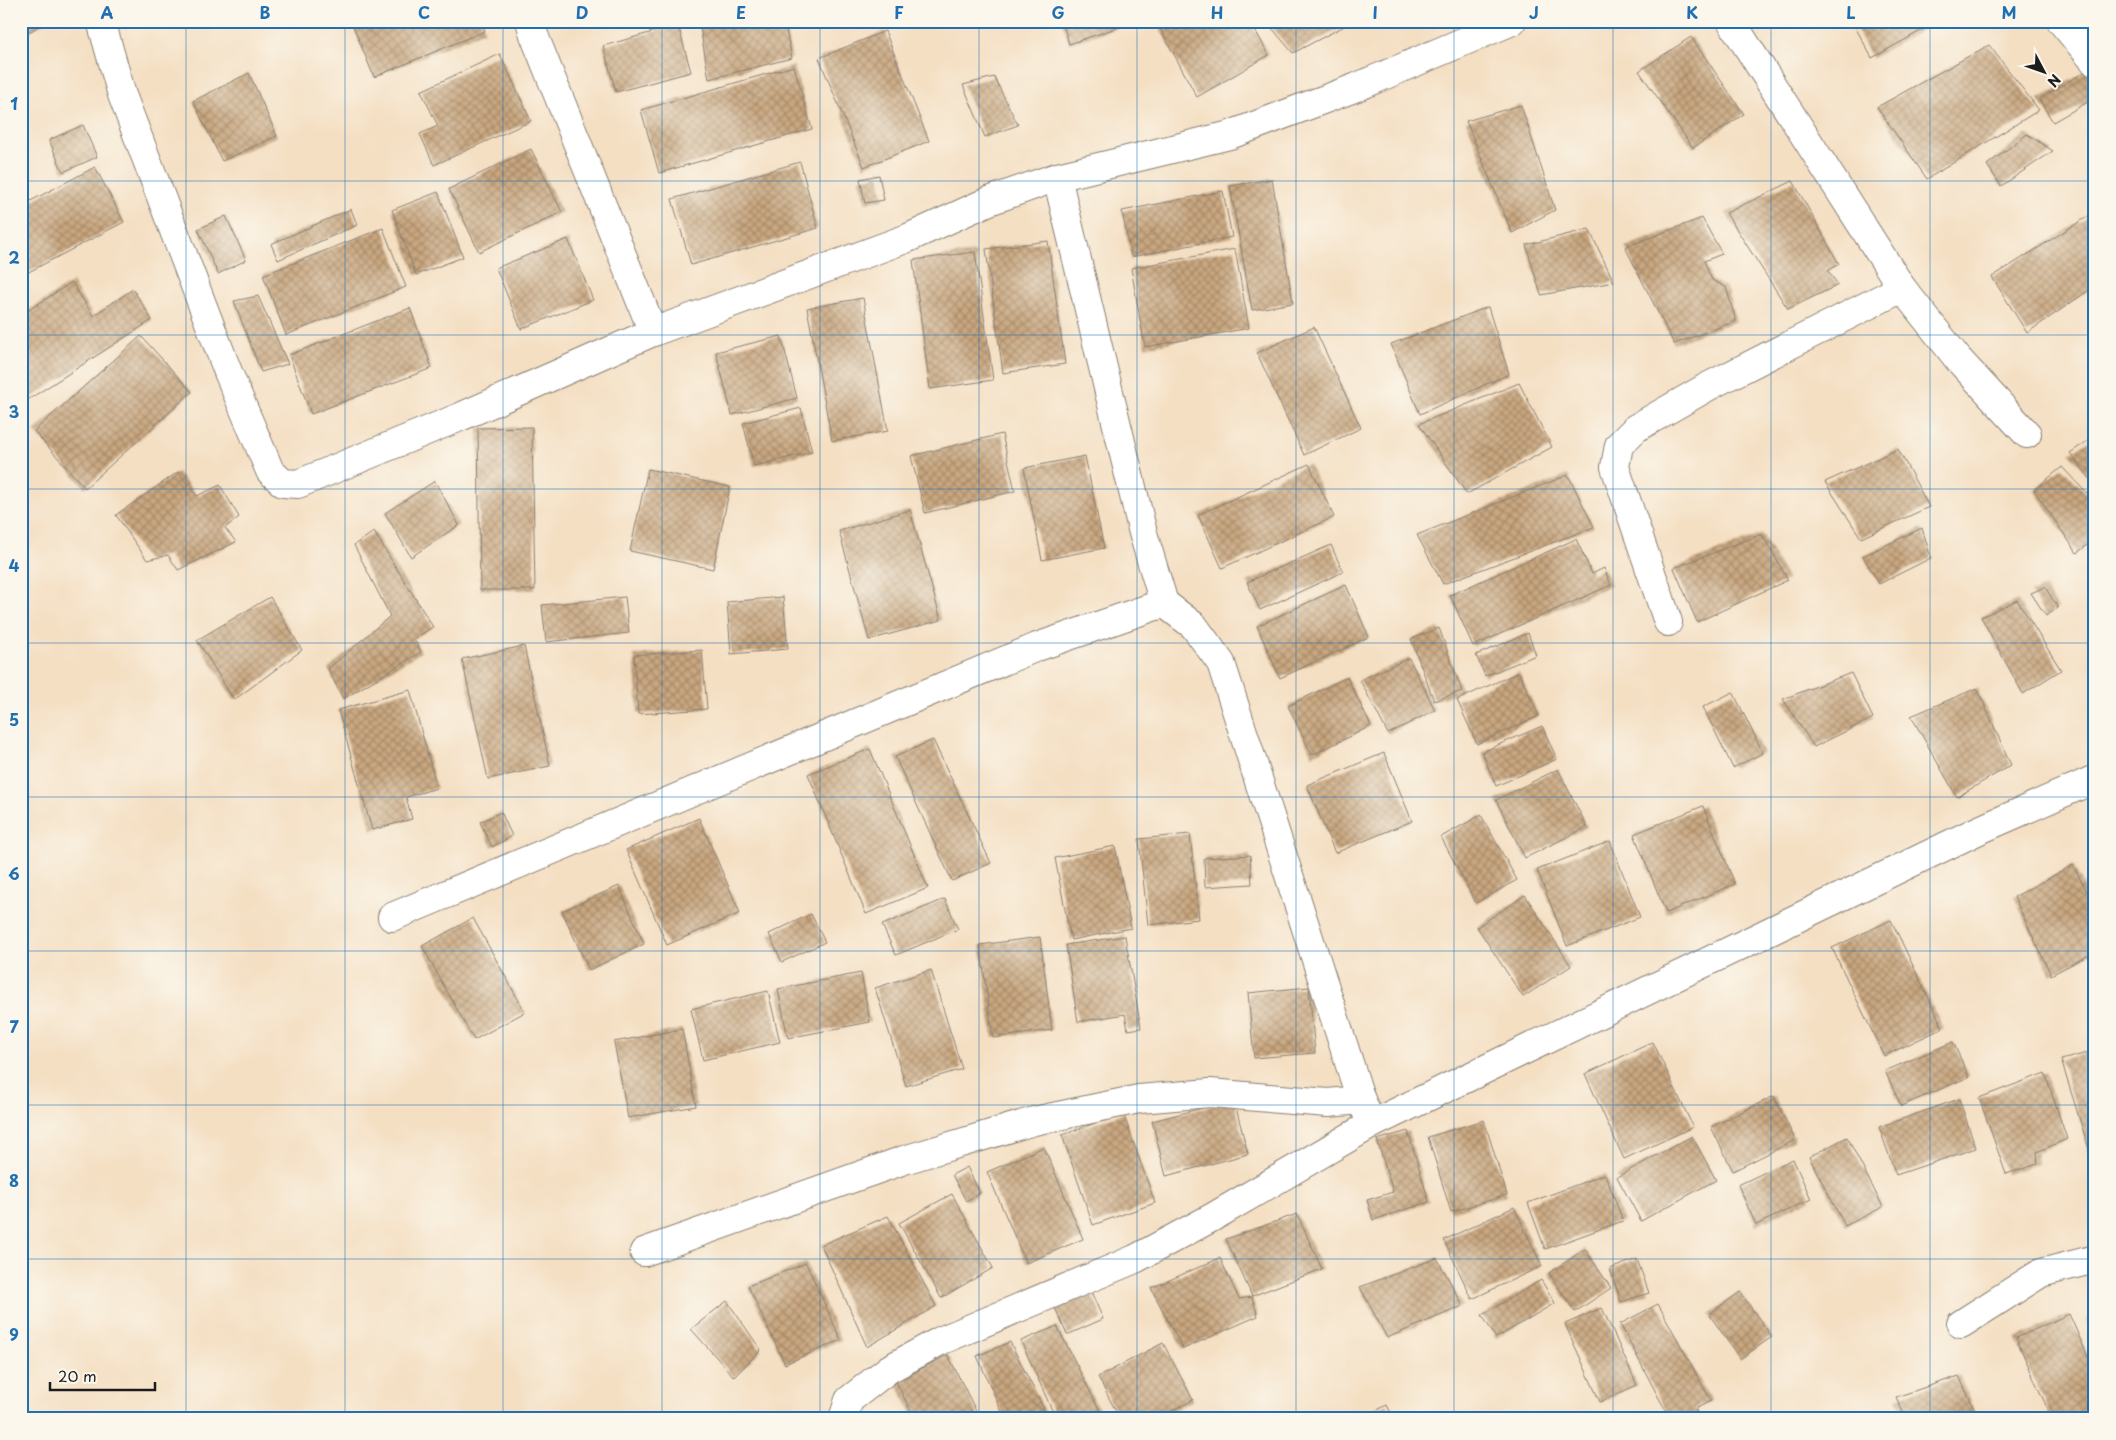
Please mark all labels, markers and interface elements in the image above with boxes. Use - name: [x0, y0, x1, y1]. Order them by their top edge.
- text: A: [101, 0, 114, 24]
- text: B: [260, 0, 271, 24]
- text: C: [418, 0, 430, 24]
- text: D: [576, 0, 588, 24]
- text: E: [736, 0, 746, 24]
- text: F: [894, 0, 904, 24]
- text: G: [1051, 0, 1065, 24]
- text: H: [1211, 0, 1223, 24]
- text: I: [1372, 0, 1378, 24]
- text: J: [1529, 0, 1539, 24]
- text: K: [1686, 0, 1698, 24]
- text: L: [1846, 0, 1856, 24]
- text: M: [2001, 0, 2017, 24]
- north arrow: [2018, 48, 2068, 98]
- text: N: [2043, 70, 2066, 92]
- text: 1: [10, 91, 18, 115]
- text: 2: [8, 245, 20, 269]
- text: 3: [9, 399, 19, 423]
- text: 4: [9, 553, 20, 577]
- text: 5: [9, 707, 19, 731]
- text: 6: [8, 861, 20, 885]
- text: 7: [9, 1014, 19, 1038]
- text: 8: [9, 1168, 19, 1192]
- text: 9: [9, 1322, 19, 1346]
- scale bar: [50, 1360, 155, 1392]
- text: 20 m: [58, 1364, 97, 1387]

